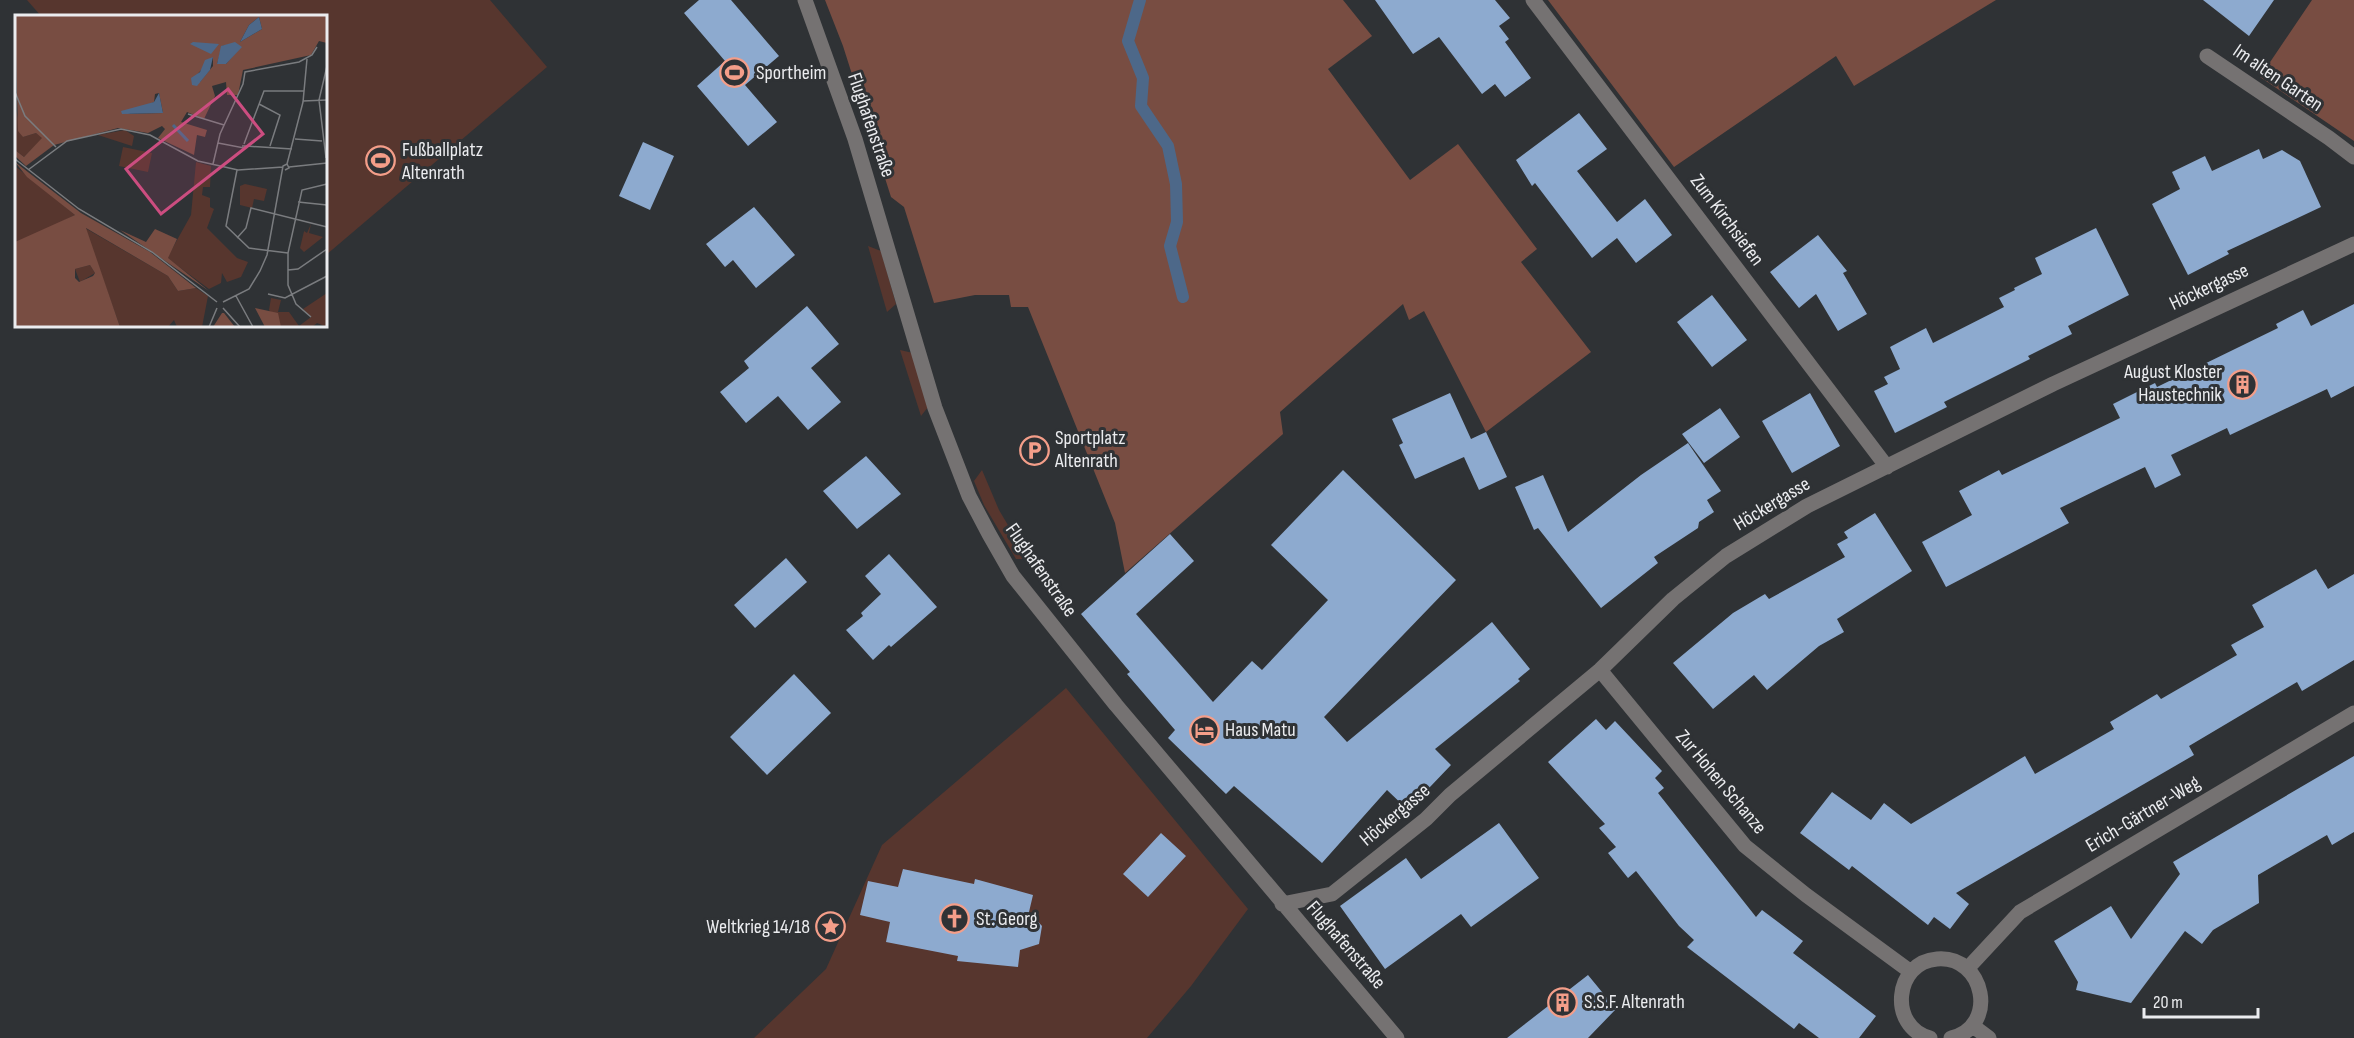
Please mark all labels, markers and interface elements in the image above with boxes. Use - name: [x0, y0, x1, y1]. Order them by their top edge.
- inset map: [15, 15, 327, 327]
- street label: Im alten Garten: [2228, 39, 2328, 117]
- sports icon: Sportheim: [719, 57, 751, 89]
- place label: Sportheim: [756, 61, 826, 85]
- street label: Flughafenstraße: [842, 70, 900, 180]
- place label: Fußballplatz Altenrath: [401, 138, 483, 185]
- sports icon: Fußballplatz Altenrath: [365, 145, 397, 177]
- street label: Zum Kirchsiefen: [1685, 170, 1769, 270]
- street label: Höckergasse: [2166, 258, 2252, 316]
- place label: August Kloster Haustechnik: [2123, 360, 2222, 407]
- building icon: August Kloster Haustechnik: [2227, 368, 2259, 400]
- place label: Sportplatz Altenrath: [1054, 426, 1125, 473]
- parking icon: Sportplatz Altenrath: [1018, 434, 1050, 466]
- street label: Höckergasse: [1730, 472, 1814, 536]
- street label: Flughafenstraße: [1000, 519, 1082, 621]
- hotel icon: Haus Matu: [1188, 714, 1220, 746]
- place label: Haus Matu: [1225, 718, 1296, 742]
- street label: Zur Hohen Schanze: [1671, 725, 1771, 839]
- street label: Erich-Gärtner-Weg: [2082, 770, 2205, 858]
- street label: Höckergasse: [1355, 779, 1435, 851]
- street label: Flughafenstraße: [1301, 896, 1391, 994]
- church icon: St. Georg: [939, 903, 971, 935]
- place label: St. Georg: [976, 907, 1037, 931]
- place icon: Weltkrieg 14/18: [815, 911, 847, 943]
- place label: Weltkrieg 14/18: [706, 915, 810, 939]
- scale bar: [2144, 981, 2258, 1019]
- building icon: S.S.F. Altenrath: [1547, 986, 1579, 1018]
- place label: S.S.F. Altenrath: [1584, 990, 1685, 1014]
- text: 20 m: [2153, 992, 2183, 1013]

